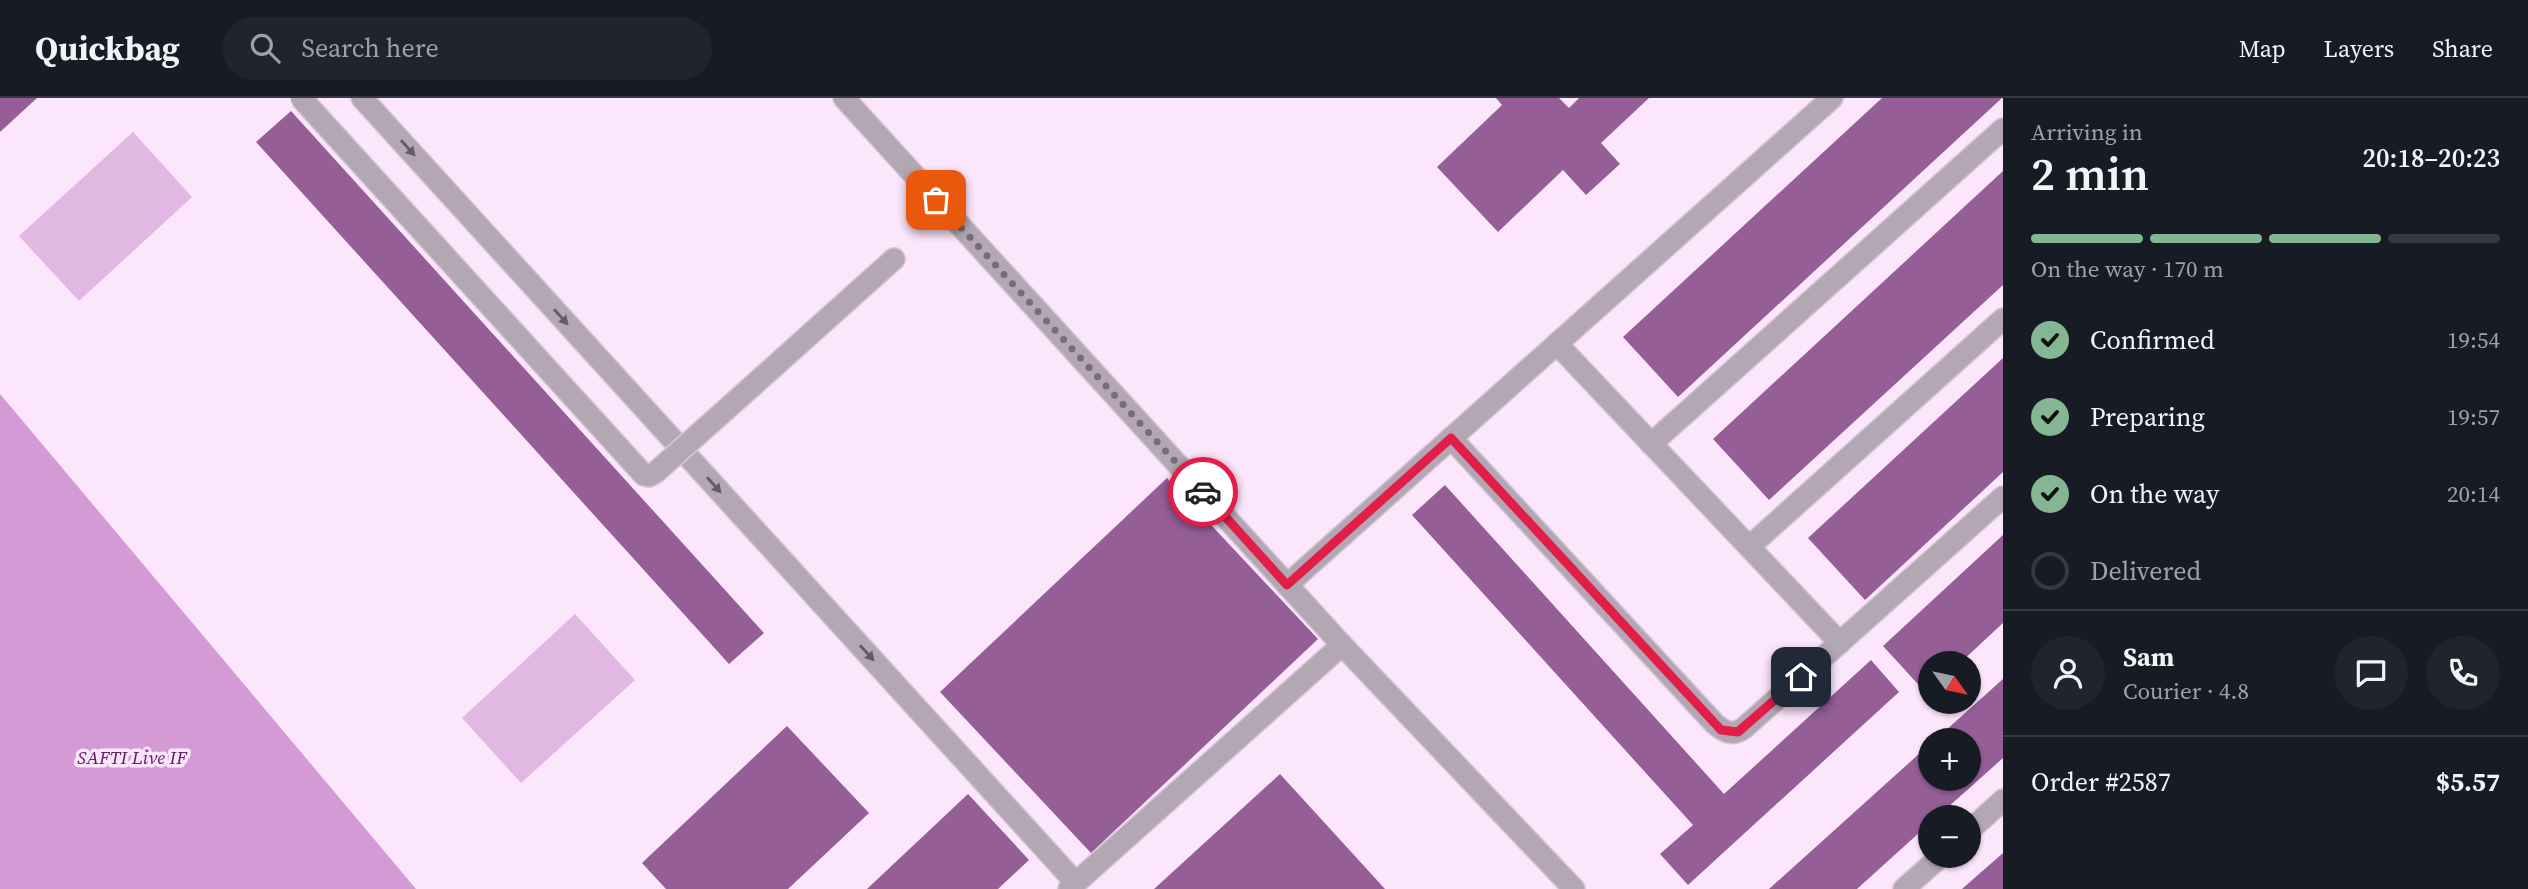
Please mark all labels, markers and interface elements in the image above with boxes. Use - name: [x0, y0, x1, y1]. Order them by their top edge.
- search box: [222, 17, 712, 80]
- text: Quickbag: [35, 26, 180, 71]
- icon: search: [246, 29, 284, 67]
- text: Search here: [302, 30, 439, 66]
- text: Map: [2239, 32, 2286, 65]
- text: Layers: [2324, 32, 2394, 65]
- text: Share: [2432, 32, 2493, 65]
- text: Arriving in: [2031, 116, 2143, 148]
- one-way arrow: [400, 140, 415, 157]
- text: 20:18–20:23: [2363, 140, 2500, 176]
- text: 2 min: [2031, 142, 2149, 205]
- pin: [906, 170, 966, 230]
- icon: bag: [917, 181, 955, 219]
- text: On the way · 170 m: [2031, 253, 2224, 285]
- one-way arrow: [553, 308, 569, 326]
- icon: check: [2031, 321, 2069, 359]
- text: Confirmed: [2090, 322, 2215, 358]
- text: 19:54: [2447, 324, 2500, 356]
- icon: check: [2031, 398, 2069, 436]
- text: Preparing: [2090, 399, 2205, 435]
- text: 19:57: [2447, 401, 2500, 433]
- courier: [1168, 457, 1238, 527]
- icon: car: [1184, 473, 1222, 511]
- icon: check: [2031, 475, 2069, 513]
- one-way arrow: [706, 476, 722, 494]
- text: On the way: [2090, 476, 2219, 512]
- text: 20:14: [2447, 478, 2500, 510]
- text: Delivered: [2090, 553, 2201, 589]
- button: person: [2031, 636, 2105, 710]
- button: chat: [2334, 636, 2408, 710]
- button: phone: [2426, 636, 2500, 710]
- text: Sam: [2123, 639, 2174, 675]
- one-way arrow: [859, 645, 874, 662]
- pin: [1771, 647, 1831, 707]
- north arrow: [1918, 651, 1981, 714]
- map controls: [1918, 651, 1981, 868]
- icon: home: [1782, 658, 1820, 696]
- text: Courier · 4.8: [2123, 675, 2249, 707]
- button: +: [1918, 728, 1981, 791]
- park label: SAFTI Live IF: [77, 744, 188, 770]
- text: Order #2587: [2031, 764, 2171, 800]
- text: $5.57: [2436, 764, 2500, 800]
- button: −: [1918, 805, 1981, 868]

